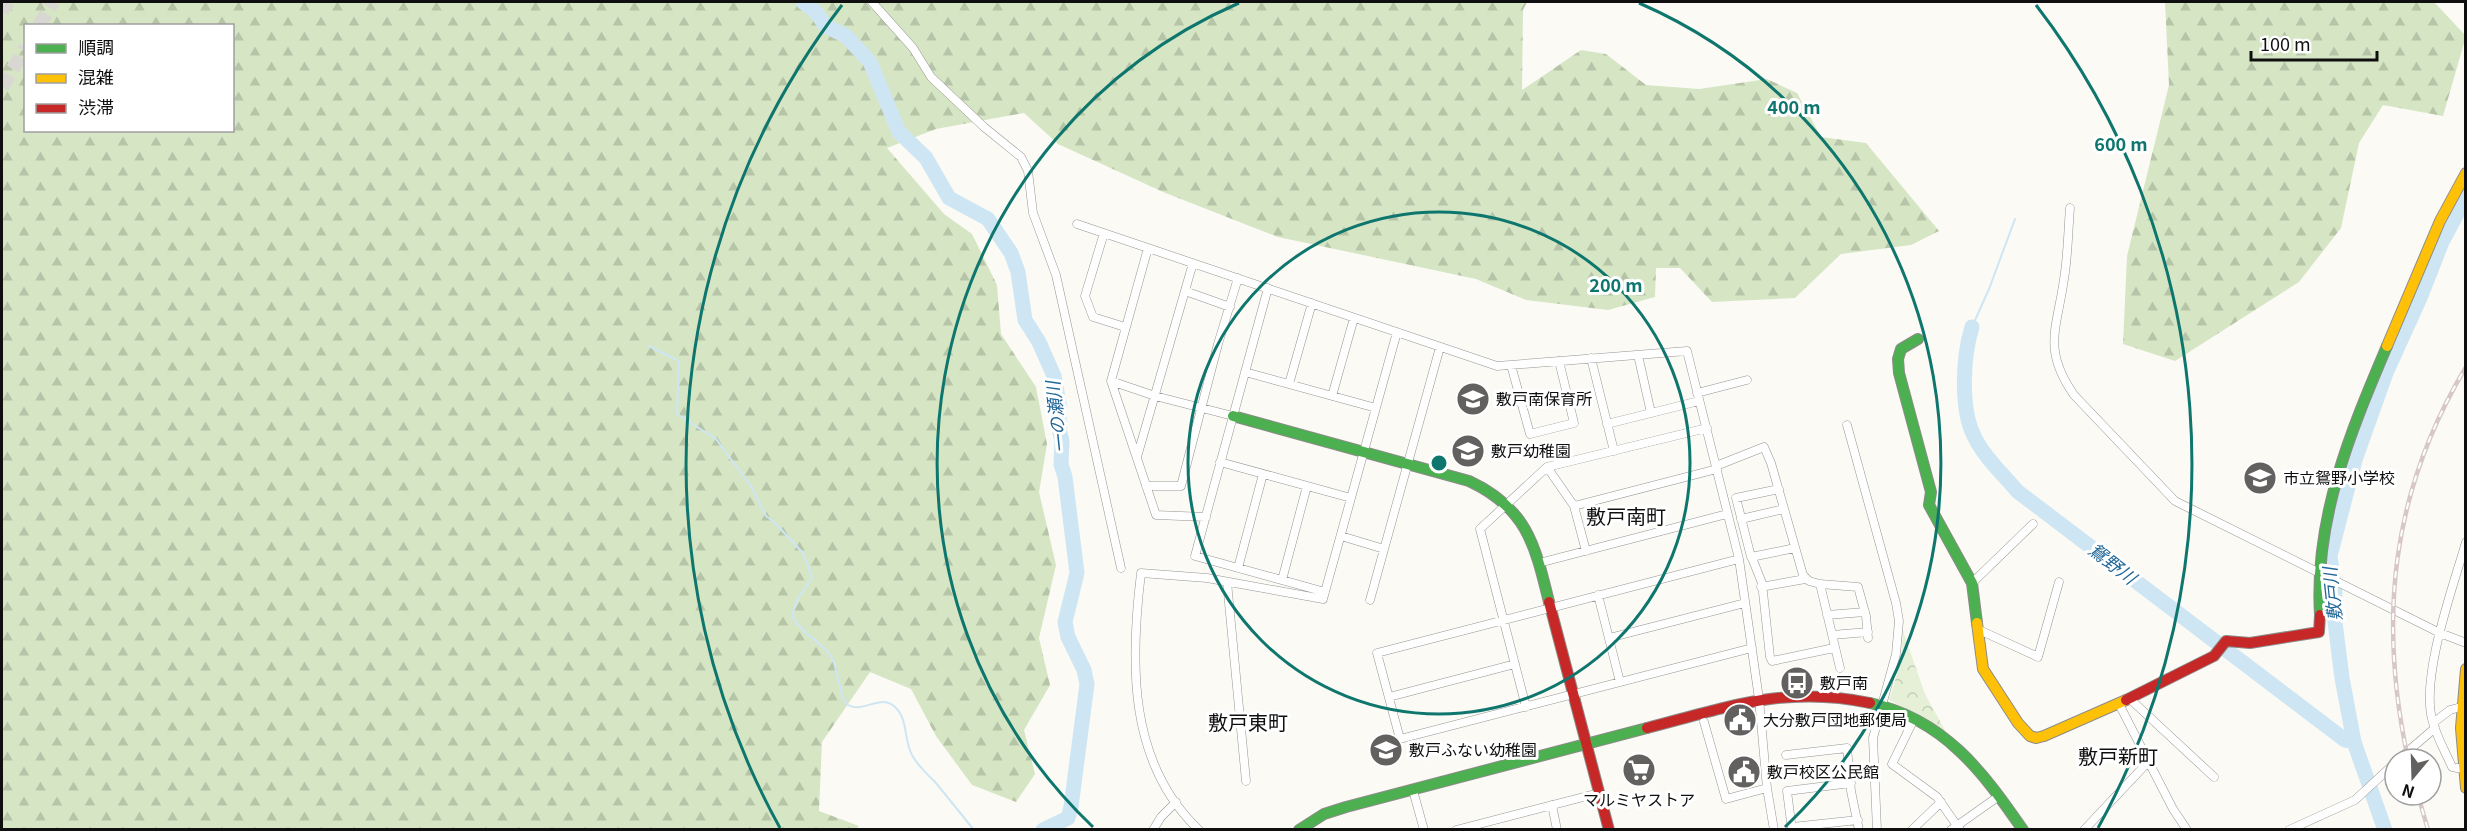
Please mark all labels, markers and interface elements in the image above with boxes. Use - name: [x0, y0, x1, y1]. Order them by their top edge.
- legend: [24, 24, 234, 132]
- scale bar: [2251, 24, 2377, 62]
- text: 100 m: [2260, 30, 2311, 56]
- text: 順調: [78, 33, 114, 59]
- text: 混雑: [78, 63, 114, 89]
- text: 渋滞: [78, 93, 114, 119]
- text: 400 m: [1767, 93, 1821, 119]
- text: 600 m: [2094, 130, 2148, 156]
- text: 200 m: [1589, 271, 1643, 297]
- water label: 一の瀬川: [1038, 378, 1072, 454]
- school or university icon: 敷戸南保育所: [1455, 381, 1491, 417]
- place label: 敷戸南保育所: [1496, 386, 1592, 410]
- school or university icon: 敷戸幼稚園: [1450, 433, 1486, 469]
- place label: 敷戸幼稚園: [1491, 438, 1571, 462]
- centre of rings: [1429, 453, 1449, 473]
- school or university icon: 市立鴛野小学校: [2242, 460, 2278, 496]
- place label: 市立鴛野小学校: [2283, 465, 2395, 489]
- district label: 敷戸南町: [1586, 501, 1666, 530]
- water label: 鴛野川: [2084, 536, 2144, 591]
- water label: 敷戸川: [2315, 564, 2347, 622]
- bus stop icon: 敷戸南: [1779, 665, 1815, 701]
- place label: 敷戸南: [1820, 670, 1868, 694]
- public building icon: 大分敷戸団地郵便局: [1722, 702, 1758, 738]
- district label: 敷戸東町: [1208, 707, 1288, 736]
- place label: 大分敷戸団地郵便局: [1763, 707, 1907, 731]
- school or university icon: 敷戸ふない幼稚園: [1368, 732, 1404, 768]
- place label: 敷戸ふない幼稚園: [1409, 737, 1537, 761]
- district label: 敷戸新町: [2078, 741, 2158, 770]
- north arrow: [2383, 747, 2443, 807]
- supermarket icon: マルミヤストア: [1621, 752, 1657, 788]
- public building icon: 敷戸校区公民館: [1726, 754, 1762, 790]
- place label: 敷戸校区公民館: [1767, 759, 1879, 783]
- text: N: [2398, 779, 2417, 805]
- place label: マルミヤストア: [1583, 787, 1695, 811]

